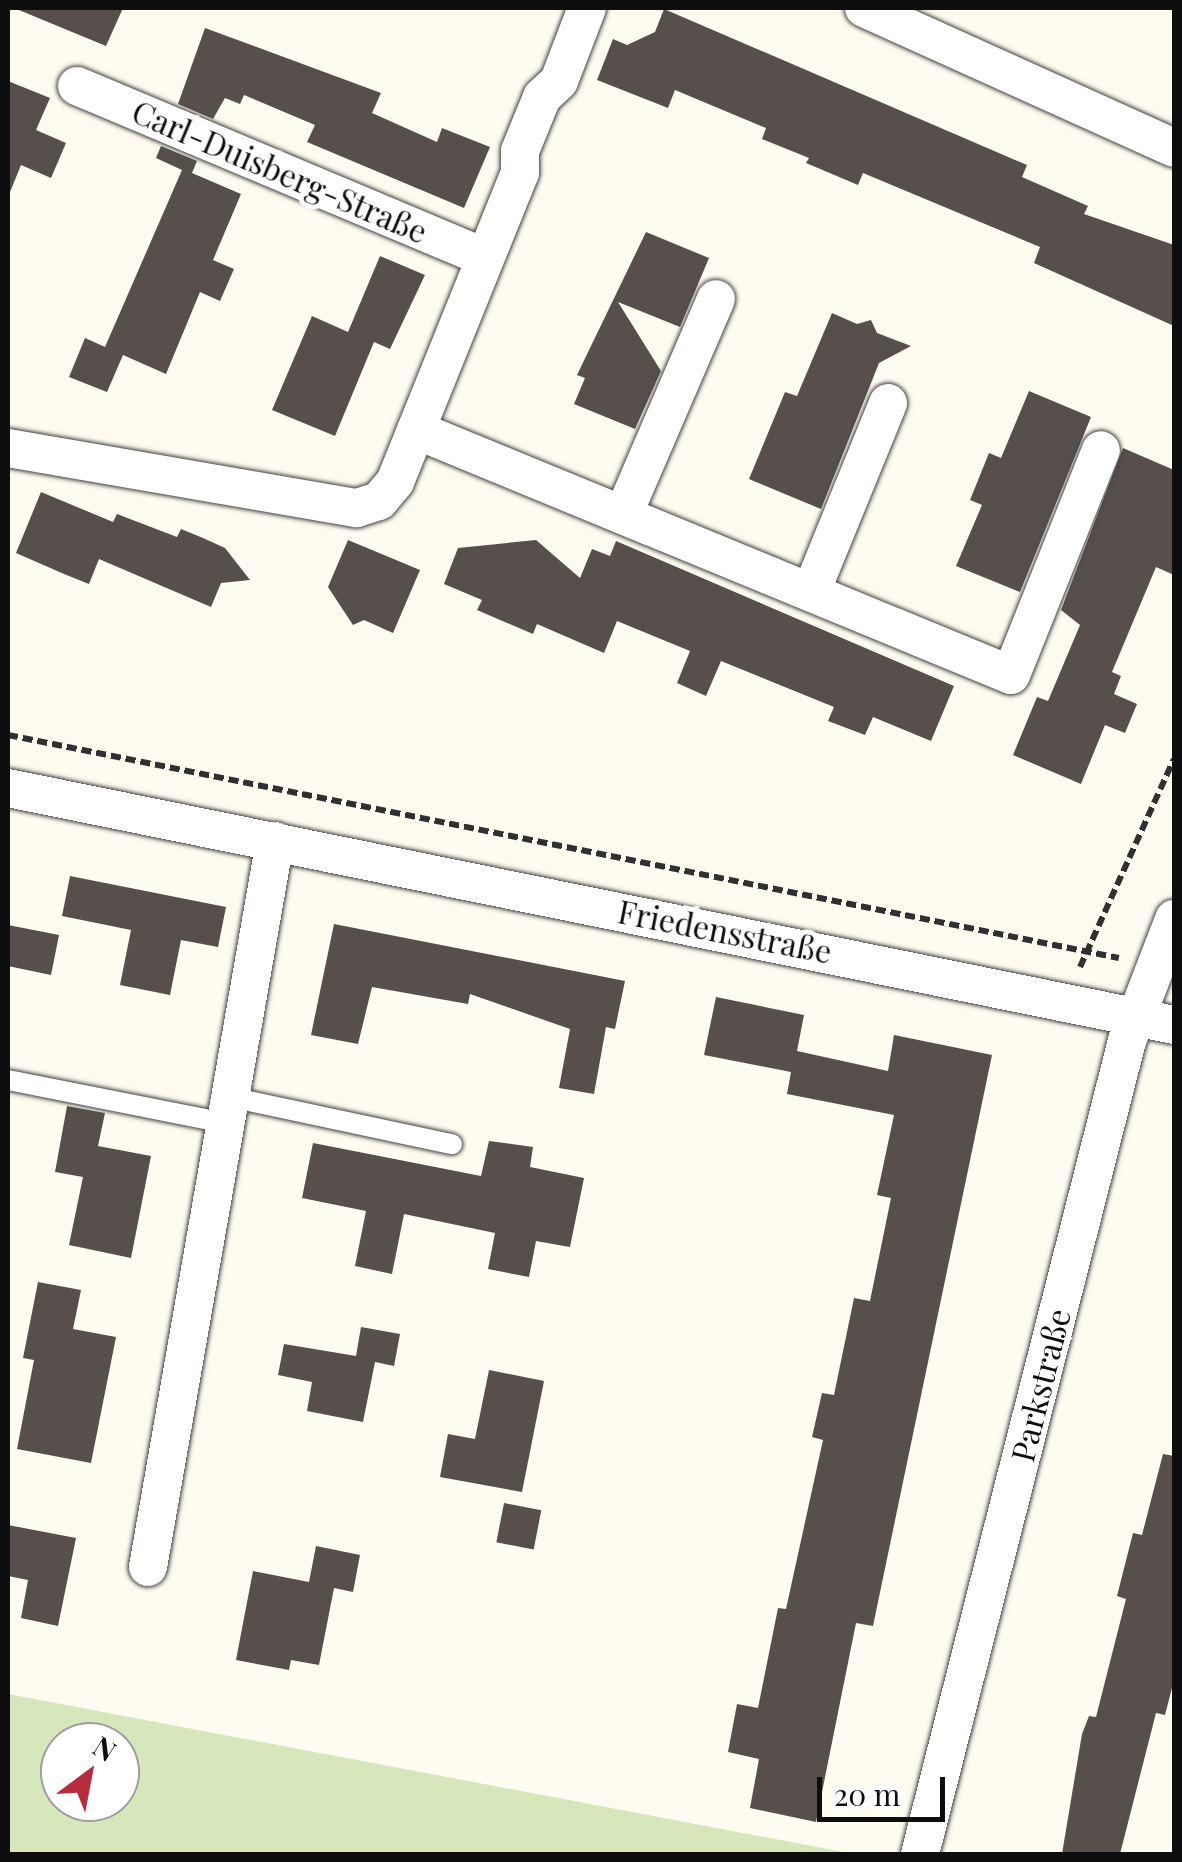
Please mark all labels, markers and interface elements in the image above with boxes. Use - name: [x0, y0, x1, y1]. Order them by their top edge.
- street label: Carl-Duisberg-Straße: [127, 91, 433, 251]
- street label: Friedensstraße: [615, 891, 835, 971]
- street label: Parkstraße: [1002, 1305, 1078, 1465]
- north arrow: [40, 1722, 140, 1822]
- text: N: [87, 1727, 123, 1769]
- scale bar: [822, 1757, 950, 1819]
- text: 20 m: [834, 1774, 900, 1814]

